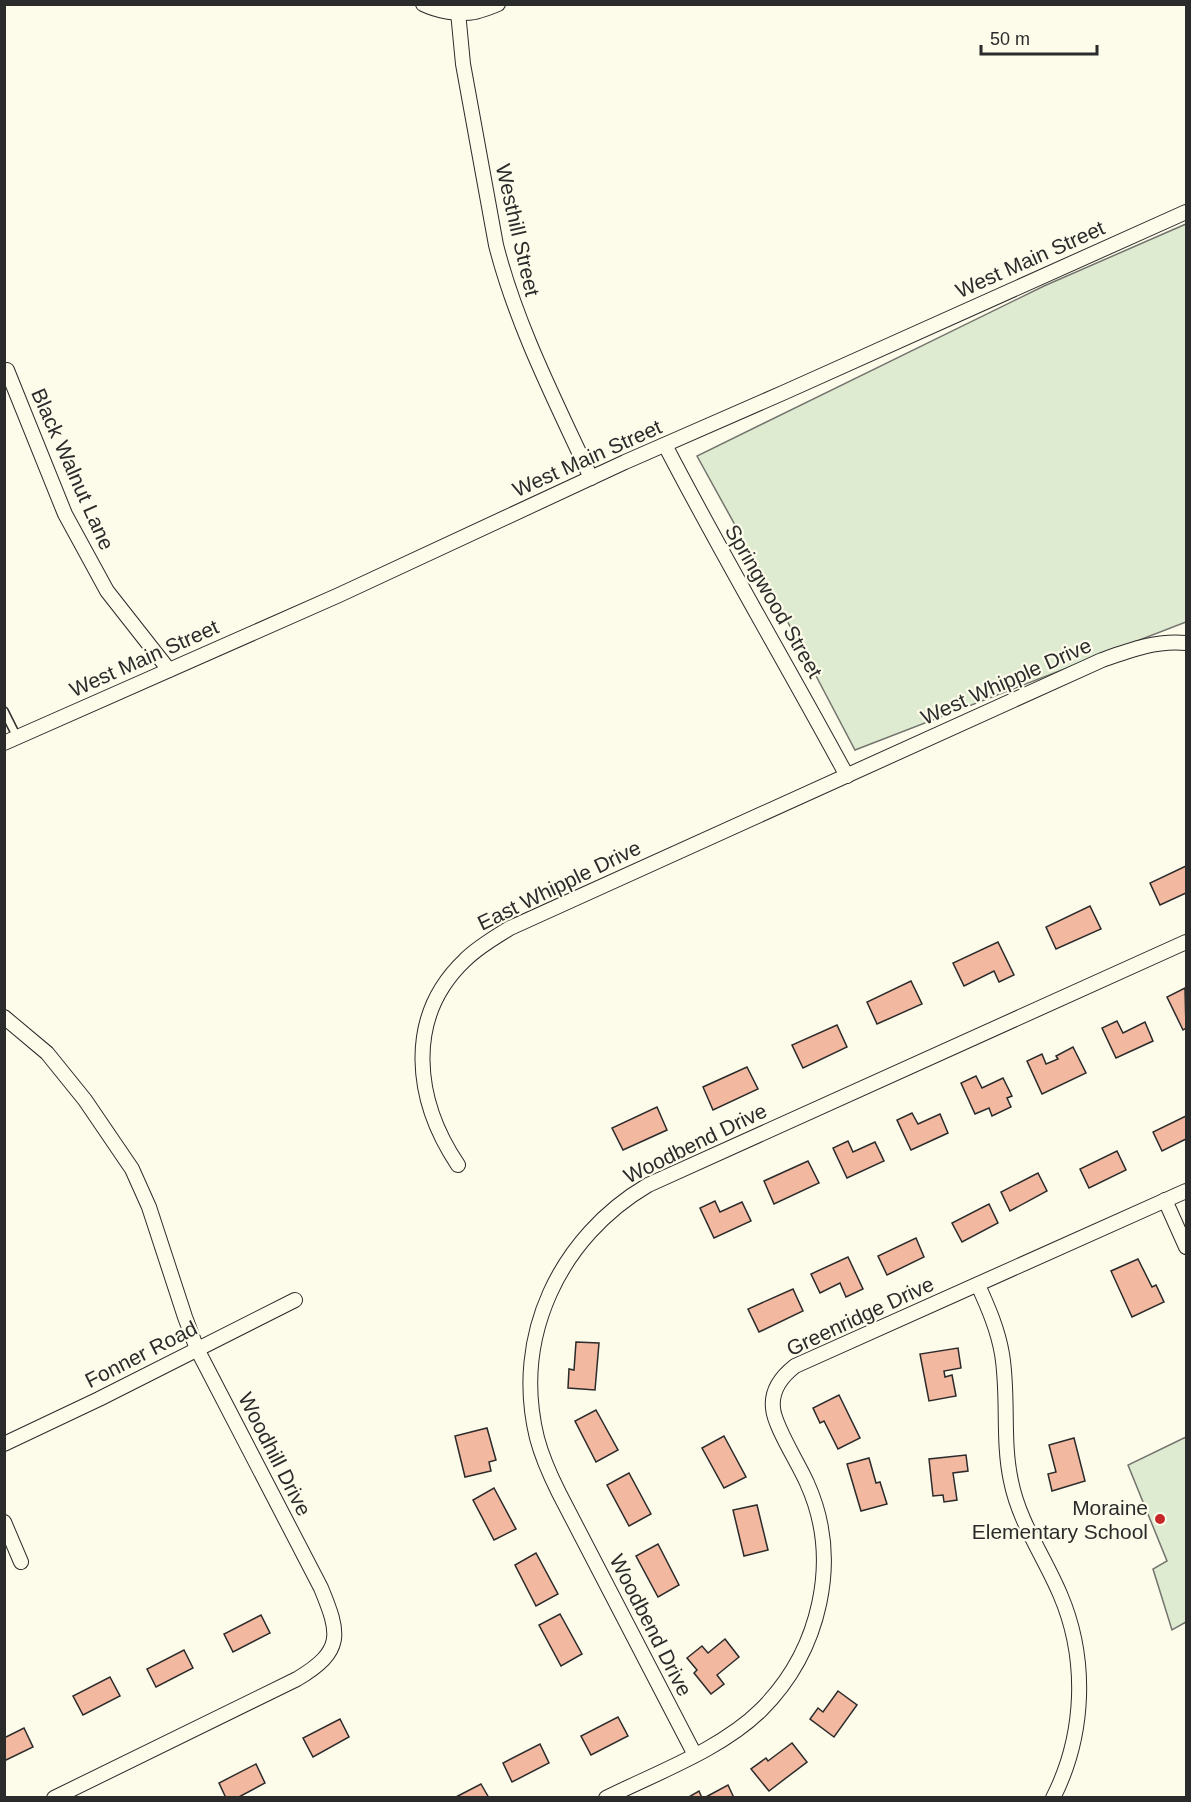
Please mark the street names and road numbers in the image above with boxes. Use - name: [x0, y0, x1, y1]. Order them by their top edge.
- street label: Westhill Street: [492, 162, 544, 299]
- street label: West Main Street: [952, 216, 1108, 302]
- street label: Black Walnut Lane: [27, 385, 119, 553]
- street label: West Main Street: [509, 415, 665, 501]
- street label: Springwood Street: [721, 520, 827, 682]
- street label: West Main Street: [66, 615, 222, 701]
- street label: West Whipple Drive: [917, 633, 1095, 729]
- street label: East Whipple Drive: [474, 836, 644, 934]
- street label: Woodbend Drive: [620, 1098, 770, 1188]
- street label: Greenridge Drive: [783, 1272, 937, 1360]
- street label: Fonner Road: [81, 1316, 201, 1392]
- street label: Woodhill Drive: [234, 1389, 316, 1519]
- street label: Woodbend Drive: [605, 1550, 697, 1700]

